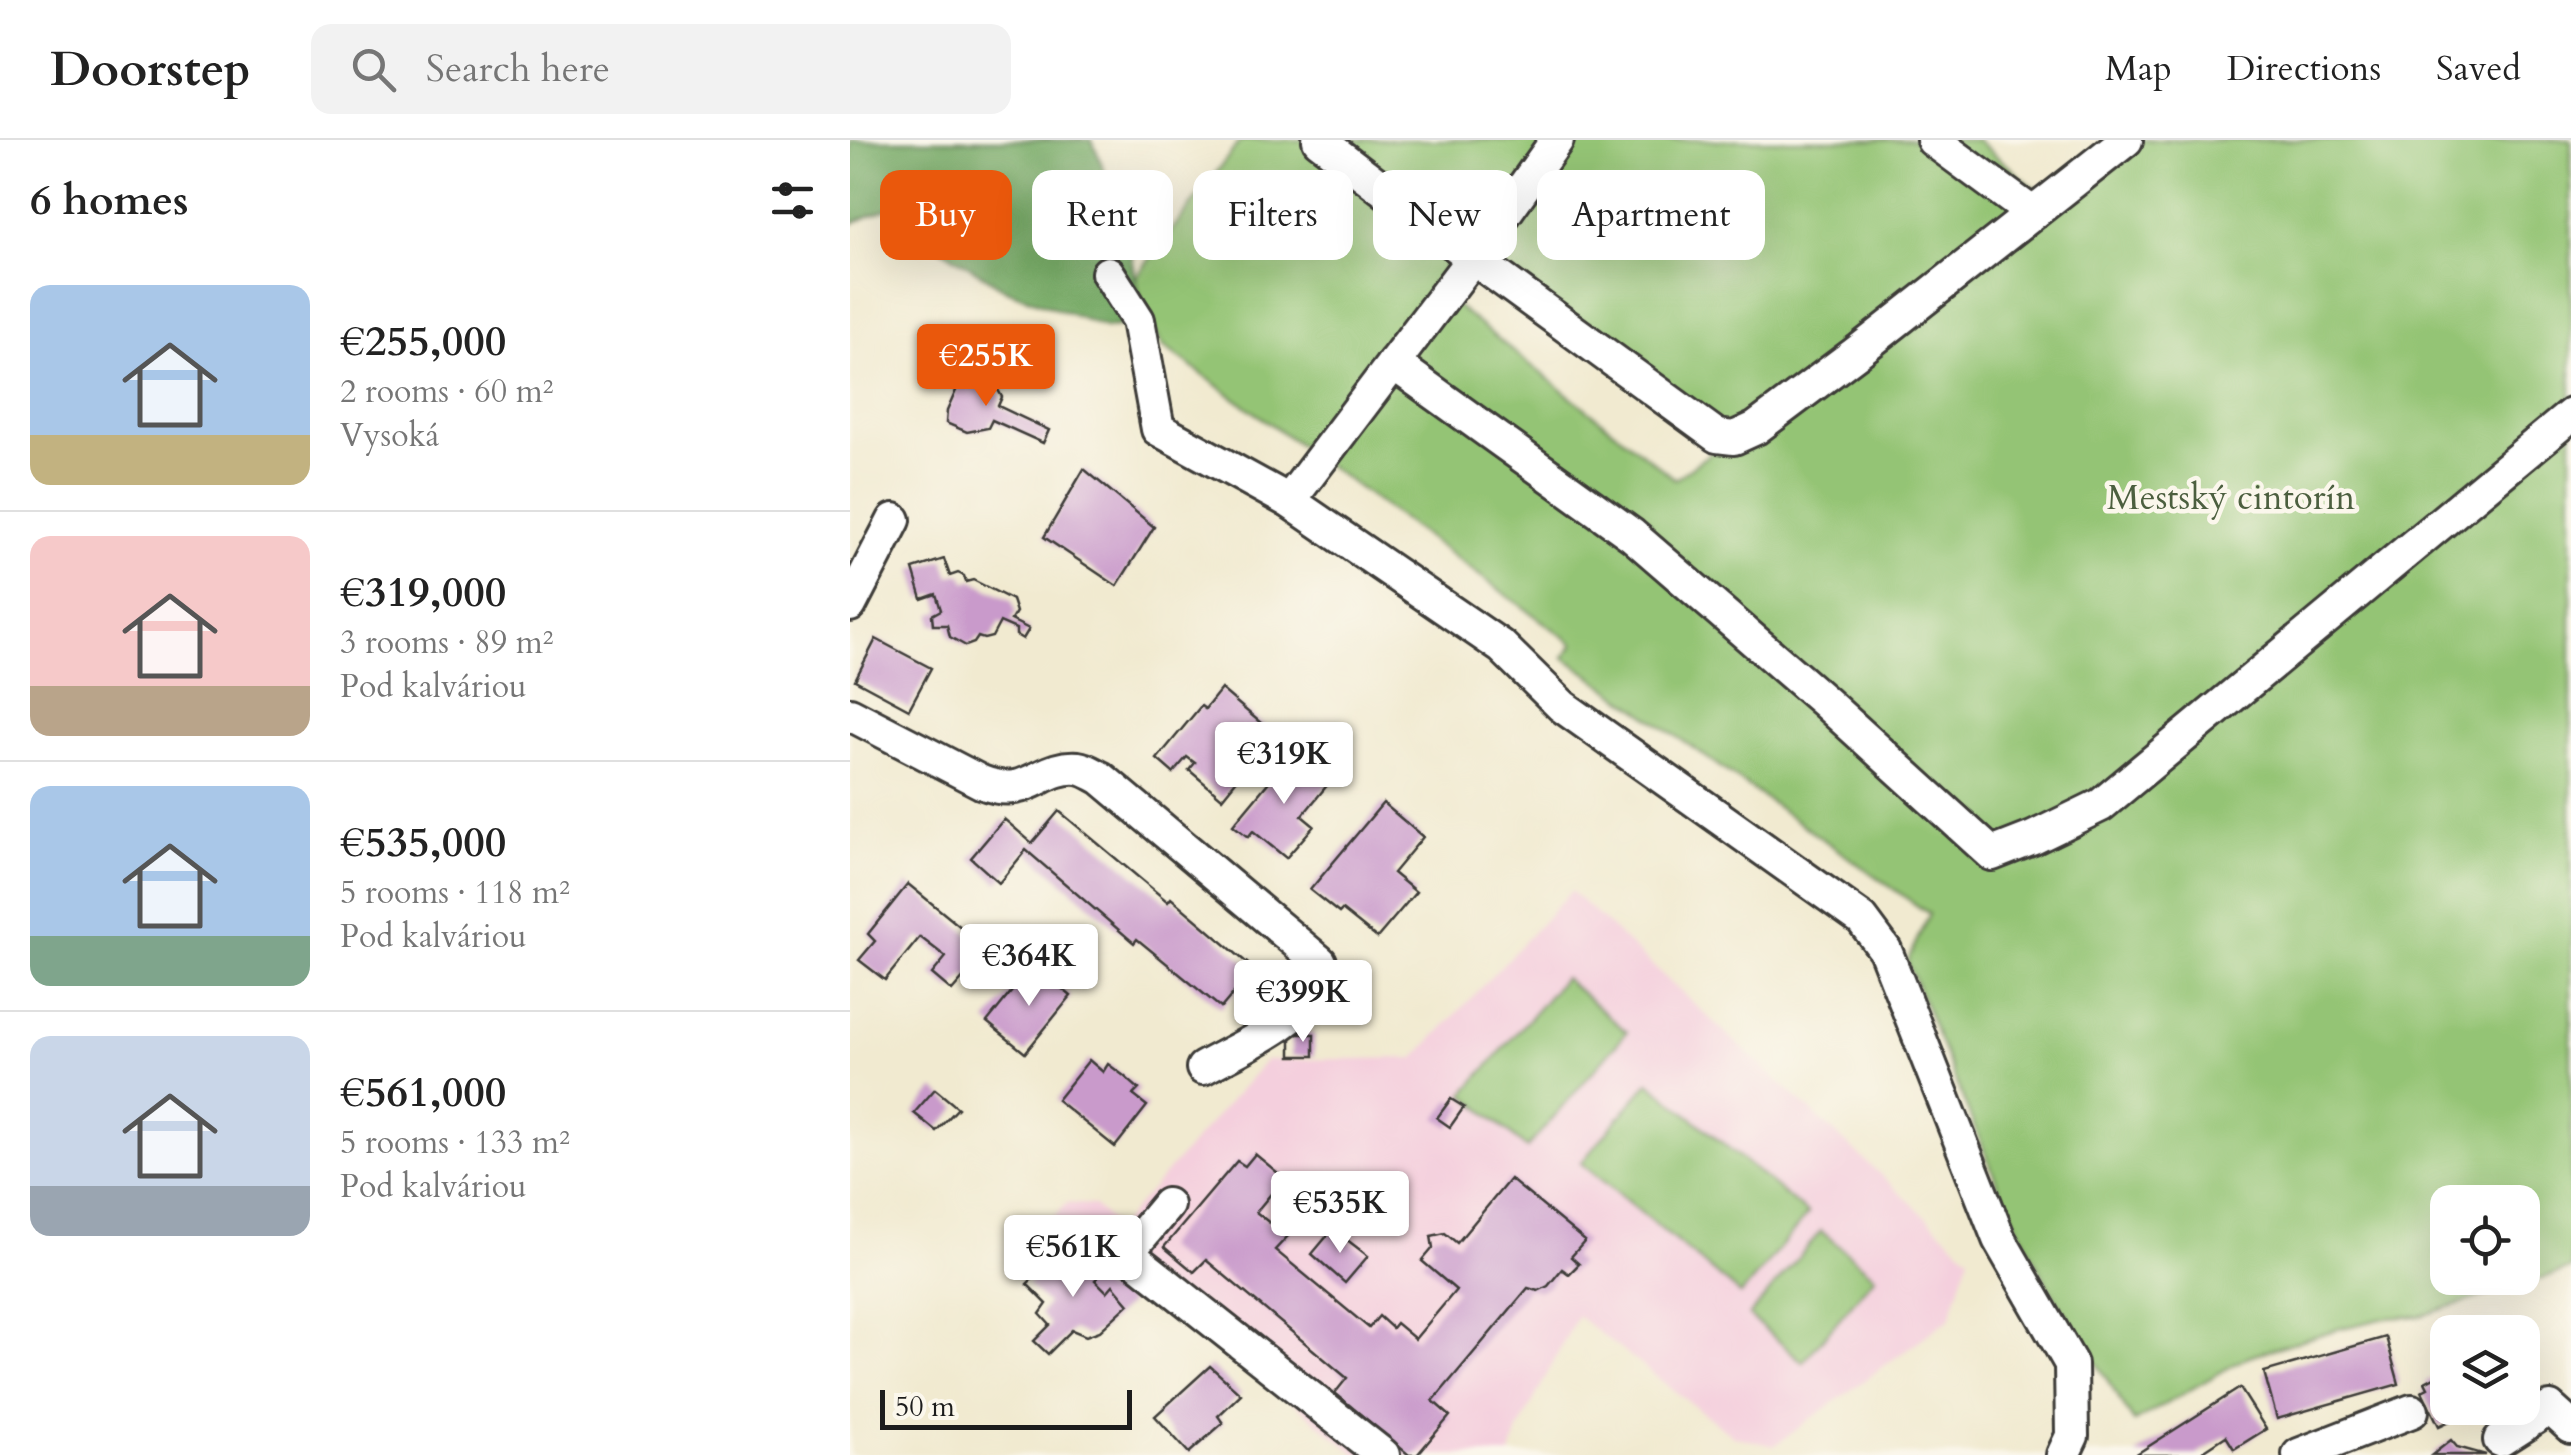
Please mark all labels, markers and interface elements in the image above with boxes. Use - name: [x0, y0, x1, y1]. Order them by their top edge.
- search box: [311, 24, 1011, 114]
- text: Doorstep: [50, 37, 251, 102]
- icon: search: [346, 42, 401, 97]
- text: Search here: [426, 43, 610, 95]
- text: Map: [2105, 45, 2172, 93]
- text: Directions: [2227, 45, 2381, 93]
- text: Saved: [2436, 45, 2521, 93]
- chip: Buy: [880, 170, 1012, 260]
- chip: Rent: [1032, 170, 1173, 260]
- chip: Filters: [1193, 170, 1353, 260]
- chip: New: [1373, 170, 1517, 260]
- chip: Apartment: [1537, 170, 1765, 260]
- text: 6 homes: [30, 172, 188, 229]
- icon: filters: [765, 173, 820, 228]
- text: €255,000: [340, 313, 506, 370]
- pin: €255K: [916, 324, 1056, 409]
- icon: home: [110, 325, 230, 445]
- text: €255K: [939, 334, 1033, 378]
- text: 2 rooms · 60 m²: [340, 370, 553, 414]
- text: Vysoká: [340, 414, 439, 458]
- park label: Mestský cintorín: [2107, 474, 2355, 522]
- text: €319,000: [340, 564, 506, 621]
- icon: home: [110, 576, 230, 696]
- text: 3 rooms · 89 m²: [340, 621, 553, 665]
- text: Pod kalváriou: [340, 665, 526, 709]
- pin: €319K: [1214, 722, 1354, 807]
- text: €319K: [1237, 732, 1331, 776]
- text: €535,000: [340, 814, 506, 871]
- icon: home: [110, 826, 230, 946]
- text: 5 rooms · 118 m²: [340, 871, 570, 915]
- text: Pod kalváriou: [340, 915, 526, 959]
- pin: €364K: [959, 924, 1099, 1009]
- text: €364K: [982, 934, 1076, 978]
- pin: €399K: [1233, 960, 1373, 1045]
- text: €399K: [1256, 970, 1350, 1014]
- text: €561,000: [340, 1064, 506, 1121]
- icon: home: [110, 1076, 230, 1196]
- text: 5 rooms · 133 m²: [340, 1121, 570, 1165]
- text: Pod kalváriou: [340, 1165, 526, 1209]
- pin: €535K: [1270, 1171, 1410, 1256]
- text: €535K: [1293, 1181, 1387, 1225]
- map controls: [2430, 1185, 2540, 1425]
- button: locate: [2430, 1185, 2540, 1295]
- pin: €561K: [1003, 1215, 1143, 1300]
- text: €561K: [1026, 1225, 1120, 1269]
- button: layers: [2430, 1315, 2540, 1425]
- scale bar: [880, 1385, 1132, 1430]
- text: 50 m: [895, 1388, 955, 1426]

